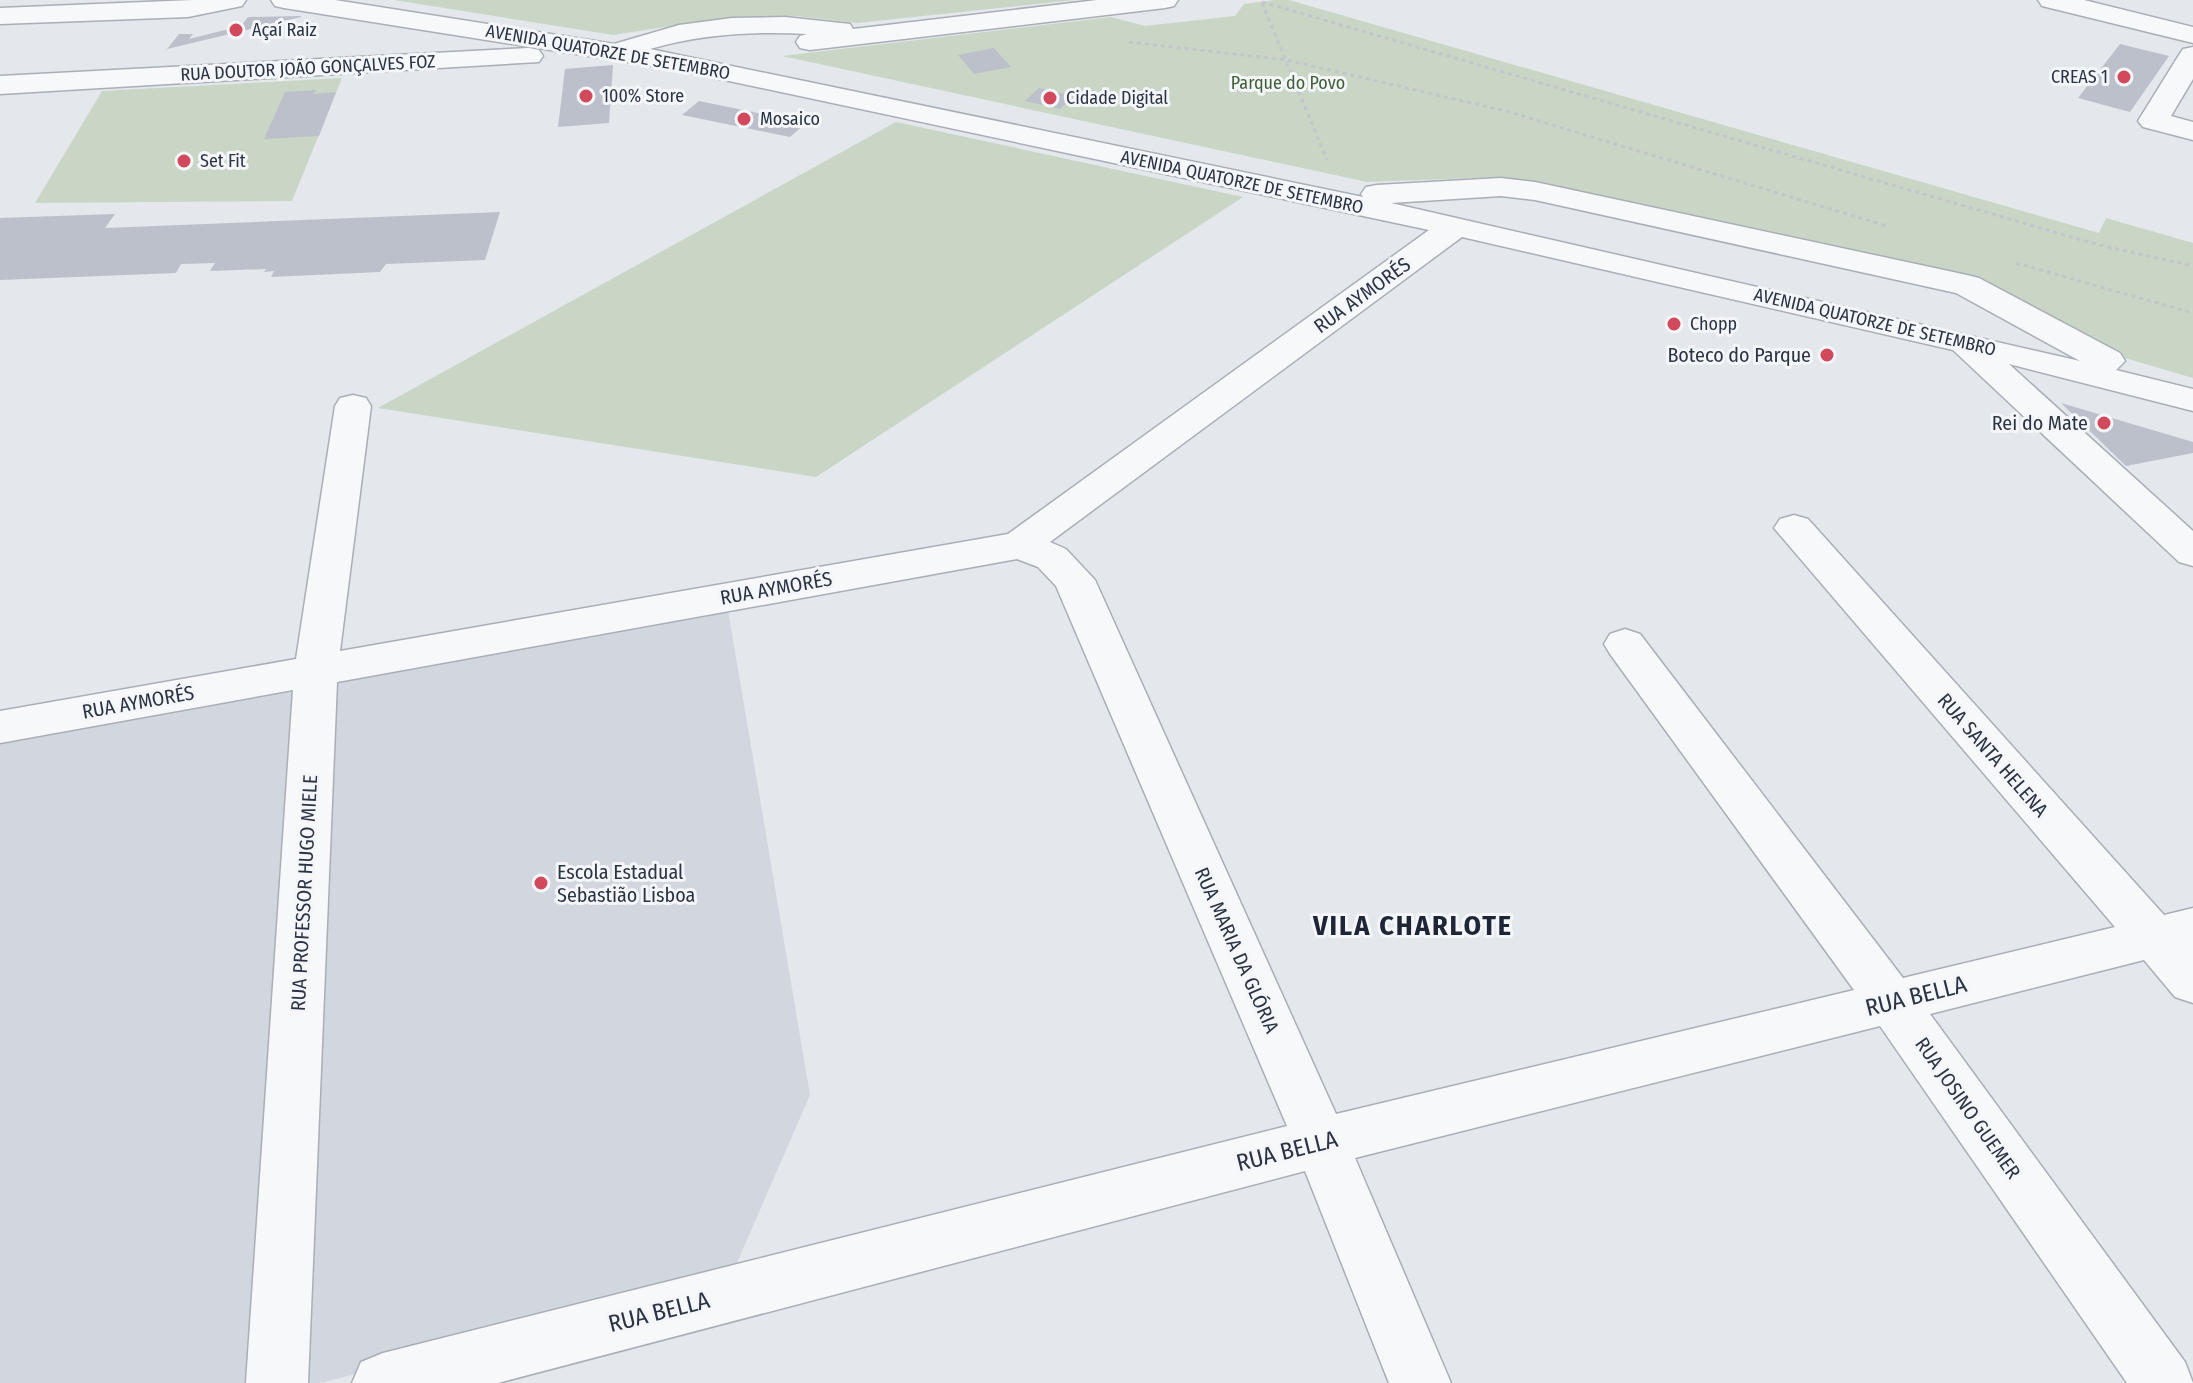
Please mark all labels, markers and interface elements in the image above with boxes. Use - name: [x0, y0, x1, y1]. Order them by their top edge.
- place label: Açaí Raiz: [252, 19, 317, 41]
- street label: AVENIDA QUATORZE DE SETEMBRO: [484, 20, 732, 84]
- marker: Açaí Raiz: [227, 21, 245, 39]
- street label: RUA DOUTOR JOÃO GONÇALVES FOZ: [180, 50, 436, 86]
- place label: CREAS 1: [2051, 66, 2108, 88]
- marker: CREAS 1: [2115, 68, 2133, 86]
- park label: Parque do Povo: [1231, 72, 1345, 94]
- place label: 100% Store: [602, 85, 684, 107]
- marker: 100% Store: [577, 87, 595, 105]
- place label: Cidade Digital: [1066, 87, 1168, 109]
- marker: Cidade Digital: [1041, 89, 1059, 107]
- place label: Mosaico: [760, 108, 820, 130]
- marker: Mosaico: [735, 110, 753, 128]
- street label: AVENIDA QUATORZE DE SETEMBRO: [1119, 146, 1365, 218]
- place label: Set Fit: [200, 150, 246, 172]
- marker: Set Fit: [175, 152, 193, 170]
- street label: RUA AYMORÉS: [1309, 252, 1415, 338]
- street label: AVENIDA QUATORZE DE SETEMBRO: [1752, 283, 1998, 361]
- place label: Chopp: [1690, 313, 1737, 335]
- marker: Chopp: [1665, 315, 1683, 333]
- place label: Boteco do Parque: [1667, 343, 1811, 367]
- marker: Boteco do Parque: [1818, 346, 1836, 364]
- place label: Rei do Mate: [1992, 411, 2088, 435]
- marker: Rei do Mate: [2095, 414, 2113, 432]
- street label: RUA AYMORÉS: [718, 566, 834, 610]
- street label: RUA AYMORÉS: [80, 680, 196, 724]
- street label: RUA SANTA HELENA: [1933, 688, 2054, 822]
- street label: RUA PROFESSOR HUGO MIELE: [286, 774, 322, 1012]
- place label: Escola Estadual Sebastião Lisboa: [557, 860, 695, 907]
- street label: RUA MARIA DA GLÓRIA: [1190, 863, 1285, 1037]
- marker: Escola Estadual Sebastião Lisboa: [532, 874, 550, 892]
- district label: VILA CHARLOTE: [1312, 909, 1513, 942]
- street label: RUA BELLA: [1862, 970, 1970, 1022]
- street label: RUA JOSINO GUEMER: [1910, 1033, 2026, 1183]
- street label: RUA BELLA: [1233, 1125, 1341, 1177]
- street label: RUA BELLA: [605, 1286, 713, 1338]

